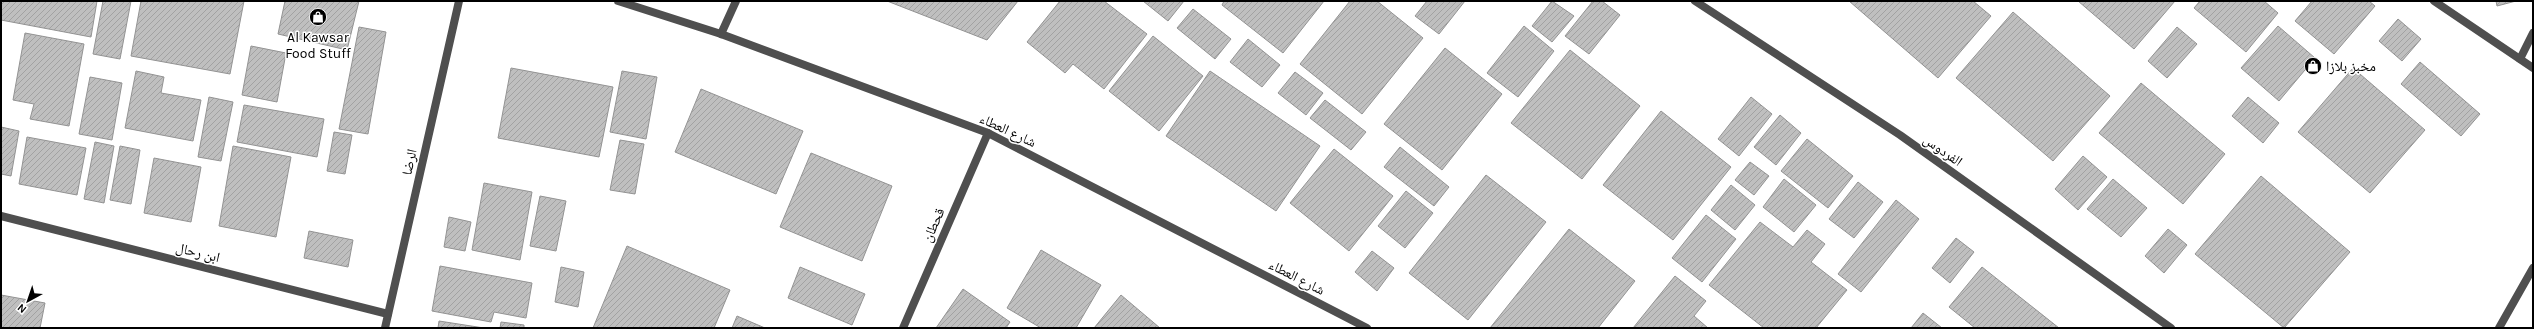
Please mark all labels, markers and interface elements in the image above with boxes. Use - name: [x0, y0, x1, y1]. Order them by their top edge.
- shop icon: Al Kawsar Food Stuff: [308, 7, 328, 27]
- place label: Al Kawsar Food Stuff: [285, 29, 351, 62]
- shop icon: مخبز بلازا: [2303, 56, 2323, 76]
- place label: مخبز بلازا: [2326, 58, 2376, 75]
- street label: شارع العطاء: [976, 110, 1039, 152]
- street label: الفردوس: [1920, 131, 1966, 170]
- street label: الرضا: [398, 147, 421, 177]
- street label: قحطان: [918, 205, 949, 245]
- street label: ابن رحال: [174, 239, 222, 266]
- street label: شارع العطاء: [1266, 256, 1328, 300]
- north arrow: [8, 281, 48, 321]
- text: N: [15, 301, 29, 316]

